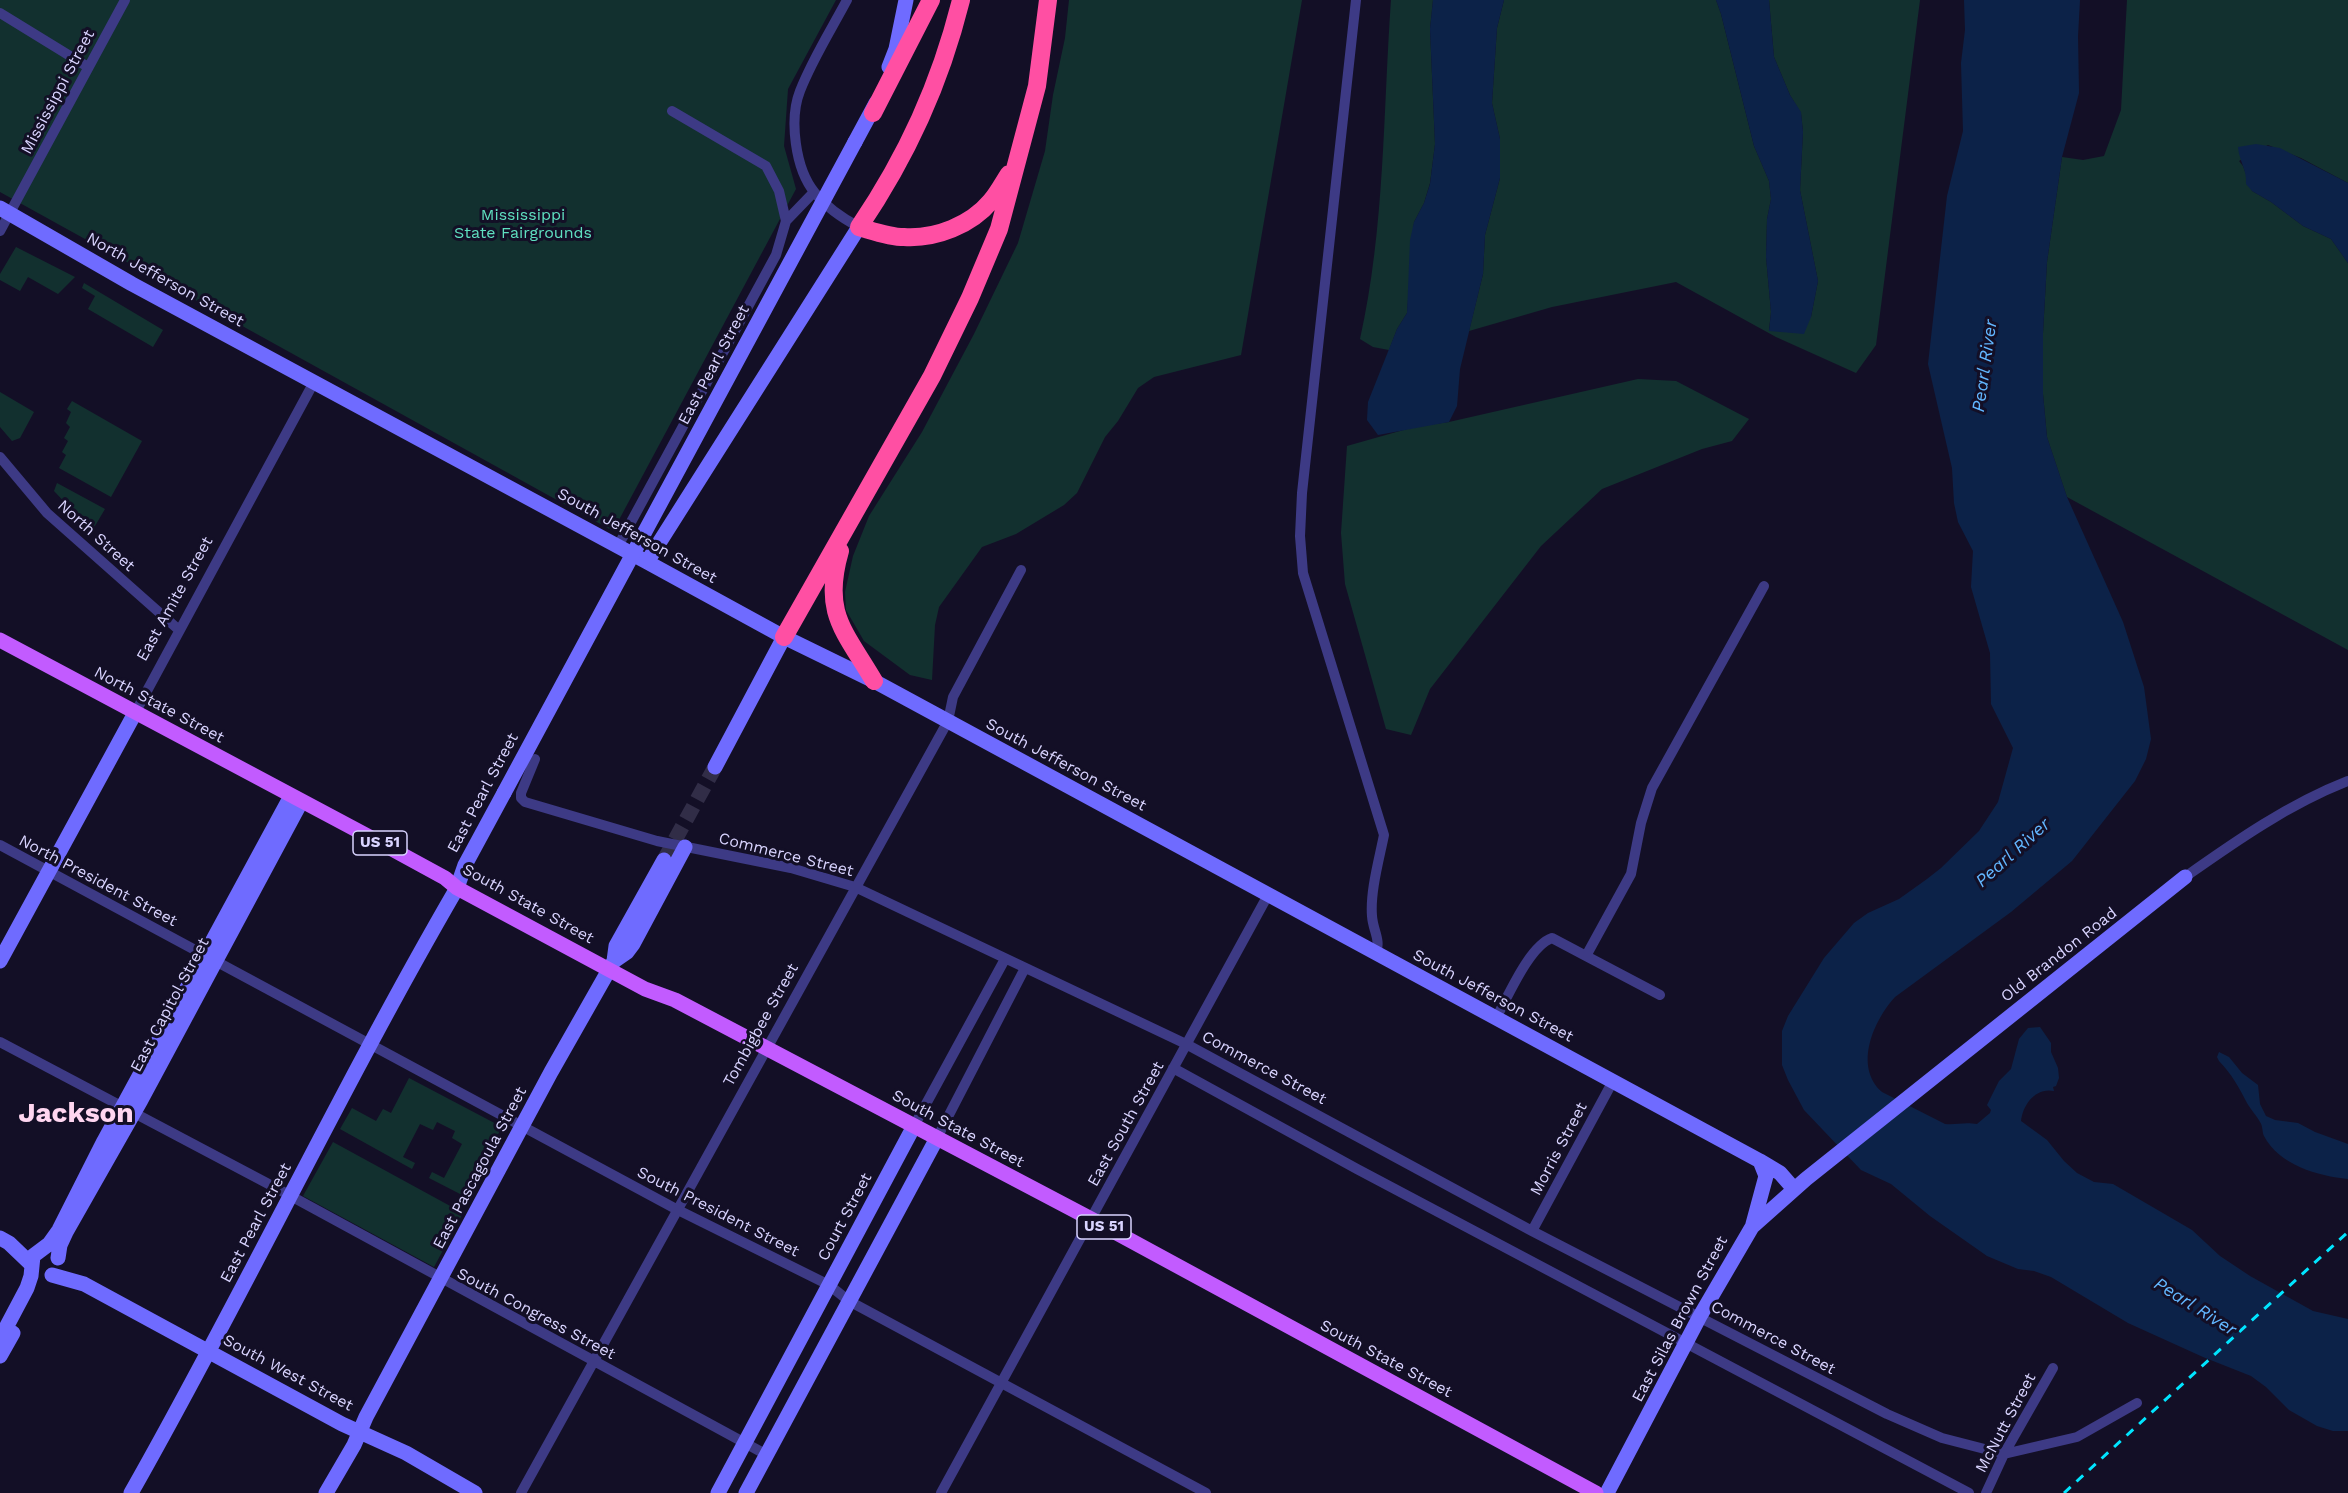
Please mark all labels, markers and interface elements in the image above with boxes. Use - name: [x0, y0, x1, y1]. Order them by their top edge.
- street label: Mississippi Street: [17, 27, 99, 157]
- park label: Mississippi State Fairgrounds: [454, 205, 592, 243]
- street label: North Jefferson Street: [83, 229, 247, 331]
- street label: East Pearl Street: [674, 302, 754, 428]
- water label: Pearl River: [1968, 318, 2002, 414]
- street label: South Jefferson Street: [554, 484, 720, 588]
- street label: North Street: [53, 496, 139, 576]
- street label: East Amite Street: [133, 533, 217, 665]
- street label: North State Street: [91, 663, 227, 747]
- street label: South Jefferson Street: [982, 714, 1150, 816]
- street label: East Pearl Street: [443, 730, 523, 856]
- water label: Pearl River: [1971, 814, 2055, 892]
- street label: Commerce Street: [717, 829, 855, 881]
- street label: North President Street: [16, 831, 180, 931]
- road number: US 51: [353, 831, 407, 855]
- street label: South State Street: [459, 860, 597, 948]
- street label: Old Brandon Road: [1997, 904, 2121, 1006]
- street label: East Capitol Street: [127, 935, 213, 1075]
- street label: South Jefferson Street: [1409, 945, 1577, 1047]
- street label: Tombigbee Street: [719, 960, 803, 1090]
- street label: Commerce Street: [1198, 1027, 1330, 1109]
- street label: East South Street: [1084, 1058, 1168, 1190]
- street label: East Pascagoula Street: [429, 1084, 531, 1252]
- street label: South State Street: [889, 1086, 1027, 1172]
- district label: Jackson: [18, 1097, 134, 1131]
- street label: Morris Street: [1526, 1099, 1592, 1199]
- street label: East Pearl Street: [216, 1160, 296, 1286]
- street label: South President Street: [634, 1163, 802, 1261]
- street label: Court Street: [814, 1170, 876, 1264]
- road number: US 51: [1077, 1215, 1131, 1239]
- street label: East Silas Brown Street: [1628, 1233, 1732, 1405]
- street label: South Congress Street: [453, 1264, 619, 1364]
- water label: Pearl River: [2150, 1273, 2240, 1341]
- street label: Commerce Street: [1707, 1297, 1839, 1379]
- street label: South State Street: [1317, 1316, 1455, 1402]
- street label: South West Street: [220, 1331, 356, 1415]
- street label: McNutt Street: [1972, 1370, 2040, 1476]

